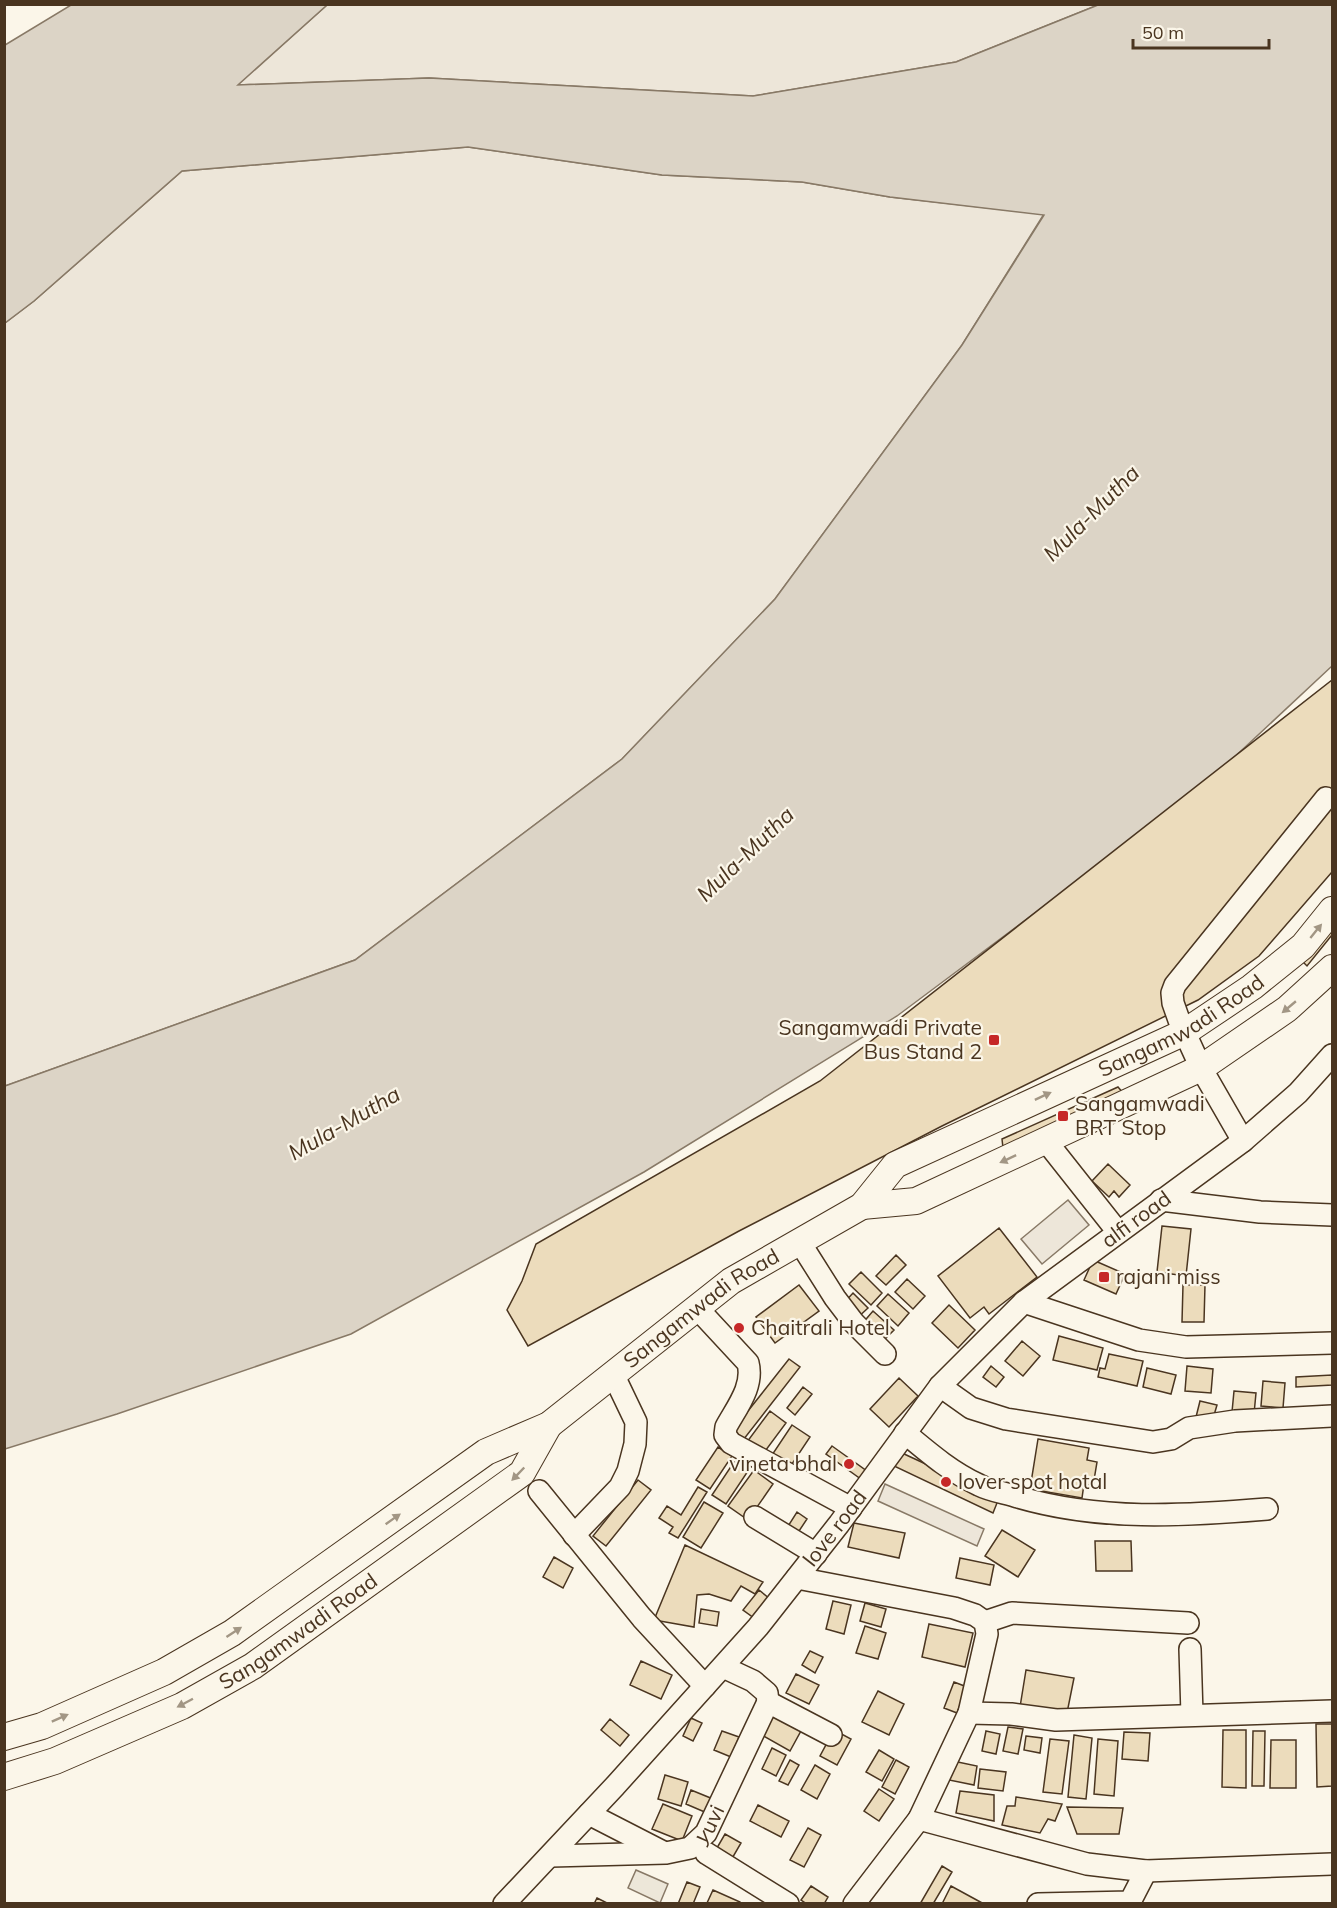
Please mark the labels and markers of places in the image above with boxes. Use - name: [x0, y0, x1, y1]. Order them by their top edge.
- place label: Sangamwadi Private Bus Stand 2: [778, 1014, 982, 1064]
- marker: Sangamwadi Private Bus Stand 2: [987, 1033, 1001, 1047]
- place label: Sangamwadi BRT Stop: [1075, 1090, 1205, 1140]
- marker: Sangamwadi BRT Stop: [1056, 1109, 1070, 1123]
- place label: rajani miss: [1116, 1263, 1221, 1289]
- marker: rajani miss: [1097, 1270, 1111, 1284]
- place label: Chaitrali Hotel: [751, 1314, 890, 1340]
- marker: Chaitrali Hotel: [732, 1321, 746, 1335]
- place label: vineta bhal: [729, 1450, 837, 1476]
- marker: vineta bhal: [842, 1457, 856, 1471]
- place label: lover spot hotal: [958, 1468, 1107, 1494]
- marker: lover spot hotal: [939, 1475, 953, 1489]

